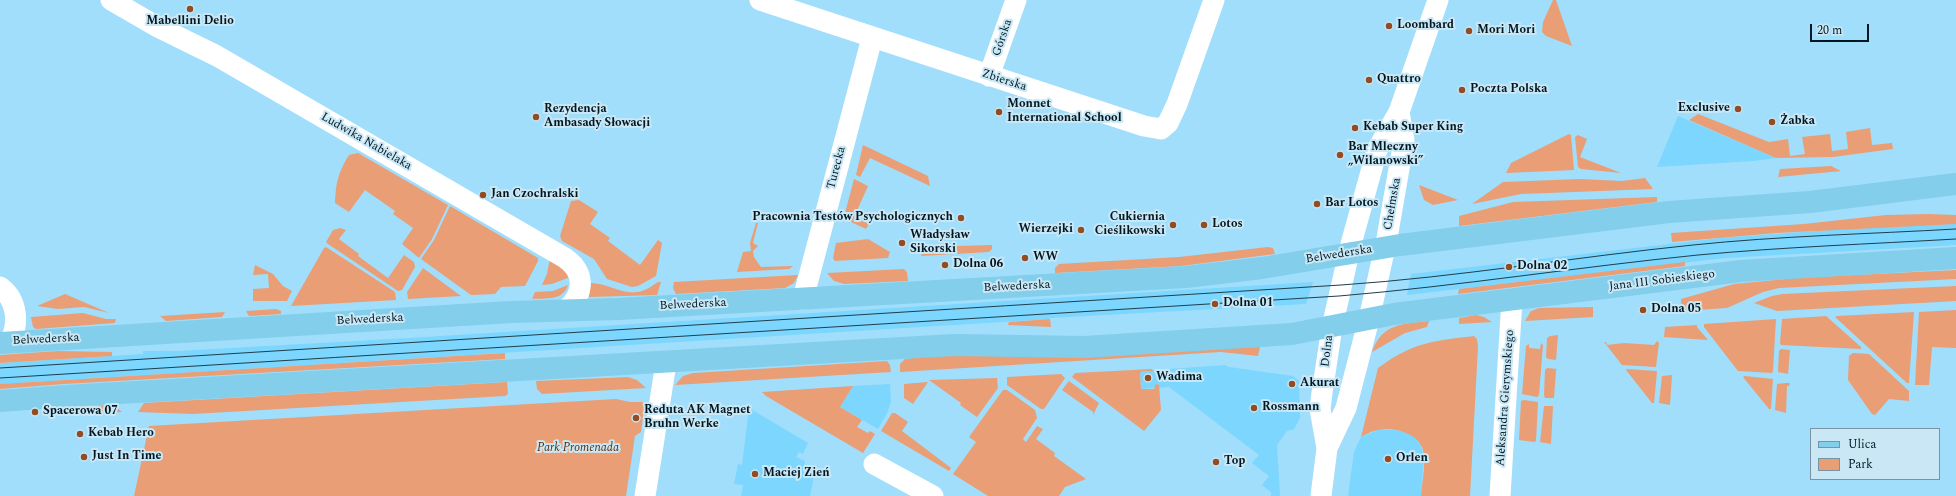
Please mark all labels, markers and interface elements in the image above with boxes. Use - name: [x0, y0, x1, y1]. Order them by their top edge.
- marker: Mabellini Delio: [185, 4, 195, 14]
- place label: Mabellini Delio: [146, 15, 234, 29]
- scale bar: [1812, 16, 1871, 42]
- street label: Górska: [990, 18, 1016, 58]
- place label: Loombard: [1397, 19, 1454, 33]
- marker: Loombard: [1384, 21, 1394, 31]
- text: 20 m: [1817, 21, 1842, 40]
- place label: Mori Mori: [1477, 24, 1535, 38]
- marker: Mori Mori: [1464, 26, 1474, 36]
- street label: Zbierska: [980, 67, 1028, 95]
- place label: Quattro: [1377, 73, 1421, 87]
- marker: Quattro: [1364, 75, 1374, 85]
- place label: Poczta Polska: [1470, 83, 1547, 97]
- marker: Poczta Polska: [1457, 85, 1467, 95]
- place label: Monnet International School: [1007, 98, 1122, 126]
- place label: Exclusive: [1678, 102, 1730, 116]
- place label: Rezydencja Ambasady Słowacji: [544, 103, 650, 131]
- marker: Exclusive: [1733, 104, 1743, 114]
- marker: Monnet International School: [994, 107, 1004, 117]
- street label: Ludwika Nabielaka: [318, 110, 414, 174]
- marker: Rezydencja Ambasady Słowacji: [531, 112, 541, 122]
- place label: Żabka: [1780, 115, 1815, 129]
- marker: Żabka: [1767, 117, 1777, 127]
- place label: Kebab Super King: [1363, 121, 1463, 135]
- marker: Kebab Super King: [1350, 123, 1360, 133]
- place label: Bar Mleczny „Wilanowski”: [1348, 141, 1423, 169]
- street label: Turecka: [824, 145, 850, 191]
- marker: Bar Mleczny „Wilanowski”: [1335, 150, 1345, 160]
- street label: Chełmska: [1381, 177, 1405, 231]
- place label: Jan Czochralski: [491, 188, 578, 202]
- marker: Jan Czochralski: [478, 190, 488, 200]
- place label: Bar Lotos: [1325, 197, 1379, 211]
- marker: Bar Lotos: [1312, 199, 1322, 209]
- place label: Pracownia Testów Psychologicznych: [752, 211, 953, 225]
- place label: Cukiernia Cieślikowski: [1095, 211, 1165, 239]
- marker: Pracownia Testów Psychologicznych: [956, 213, 966, 223]
- place label: Lotos: [1212, 218, 1243, 232]
- marker: Cukiernia Cieślikowski: [1168, 220, 1178, 230]
- marker: Lotos: [1199, 220, 1209, 230]
- place label: Wierzejki: [1019, 223, 1073, 237]
- marker: Wierzejki: [1076, 225, 1086, 235]
- place label: Władysław Sikorski: [910, 229, 969, 257]
- marker: Władysław Sikorski: [897, 238, 907, 248]
- street label: Belwederska: [1305, 243, 1373, 267]
- place label: WW: [1033, 251, 1058, 265]
- marker: WW: [1020, 253, 1030, 263]
- place label: Dolna 06: [953, 258, 1003, 272]
- marker: Dolna 06: [940, 260, 950, 270]
- place label: Dolna 02: [1517, 260, 1567, 274]
- marker: Dolna 02: [1504, 262, 1514, 272]
- street label: Jana III Sobieskiego: [1608, 267, 1716, 295]
- street label: Belwederska: [983, 278, 1051, 296]
- street label: Belwederska: [659, 296, 727, 314]
- place label: Dolna 01: [1223, 297, 1273, 311]
- marker: Dolna 01: [1210, 299, 1220, 309]
- place label: Dolna 05: [1651, 303, 1701, 317]
- marker: Dolna 05: [1638, 305, 1648, 315]
- street label: Belwederska: [336, 311, 404, 329]
- street label: Aleksandra Gierymskiego: [1494, 329, 1518, 467]
- street label: Belwederska: [12, 331, 80, 349]
- street label: Dolna: [1319, 334, 1337, 368]
- place label: Wadima: [1156, 371, 1202, 385]
- marker: Wadima: [1143, 373, 1153, 383]
- place label: Akurat: [1300, 377, 1339, 391]
- marker: Akurat: [1287, 379, 1297, 389]
- place label: Rossmann: [1262, 401, 1319, 415]
- marker: Rossmann: [1249, 403, 1259, 413]
- place label: Reduta AK Magnet Bruhn Werke: [644, 404, 751, 432]
- place label: Spacerowa 07: [43, 405, 118, 419]
- marker: Spacerowa 07: [30, 407, 40, 417]
- marker: Reduta AK Magnet Bruhn Werke: [631, 413, 641, 423]
- place label: Kebab Hero: [88, 427, 154, 441]
- legend: [1810, 428, 1940, 480]
- marker: Kebab Hero: [75, 429, 85, 439]
- text: Ulica: [1848, 435, 1877, 454]
- park label: Park Promenada: [537, 442, 619, 456]
- place label: Just In Time: [92, 450, 162, 464]
- marker: Just In Time: [79, 452, 89, 462]
- place label: Orlen: [1396, 452, 1428, 466]
- marker: Orlen: [1383, 454, 1393, 464]
- place label: Top: [1224, 455, 1245, 469]
- text: Park: [1848, 455, 1873, 474]
- marker: Top: [1211, 457, 1221, 467]
- place label: Maciej Zień: [763, 467, 830, 481]
- marker: Maciej Zień: [750, 469, 760, 479]

